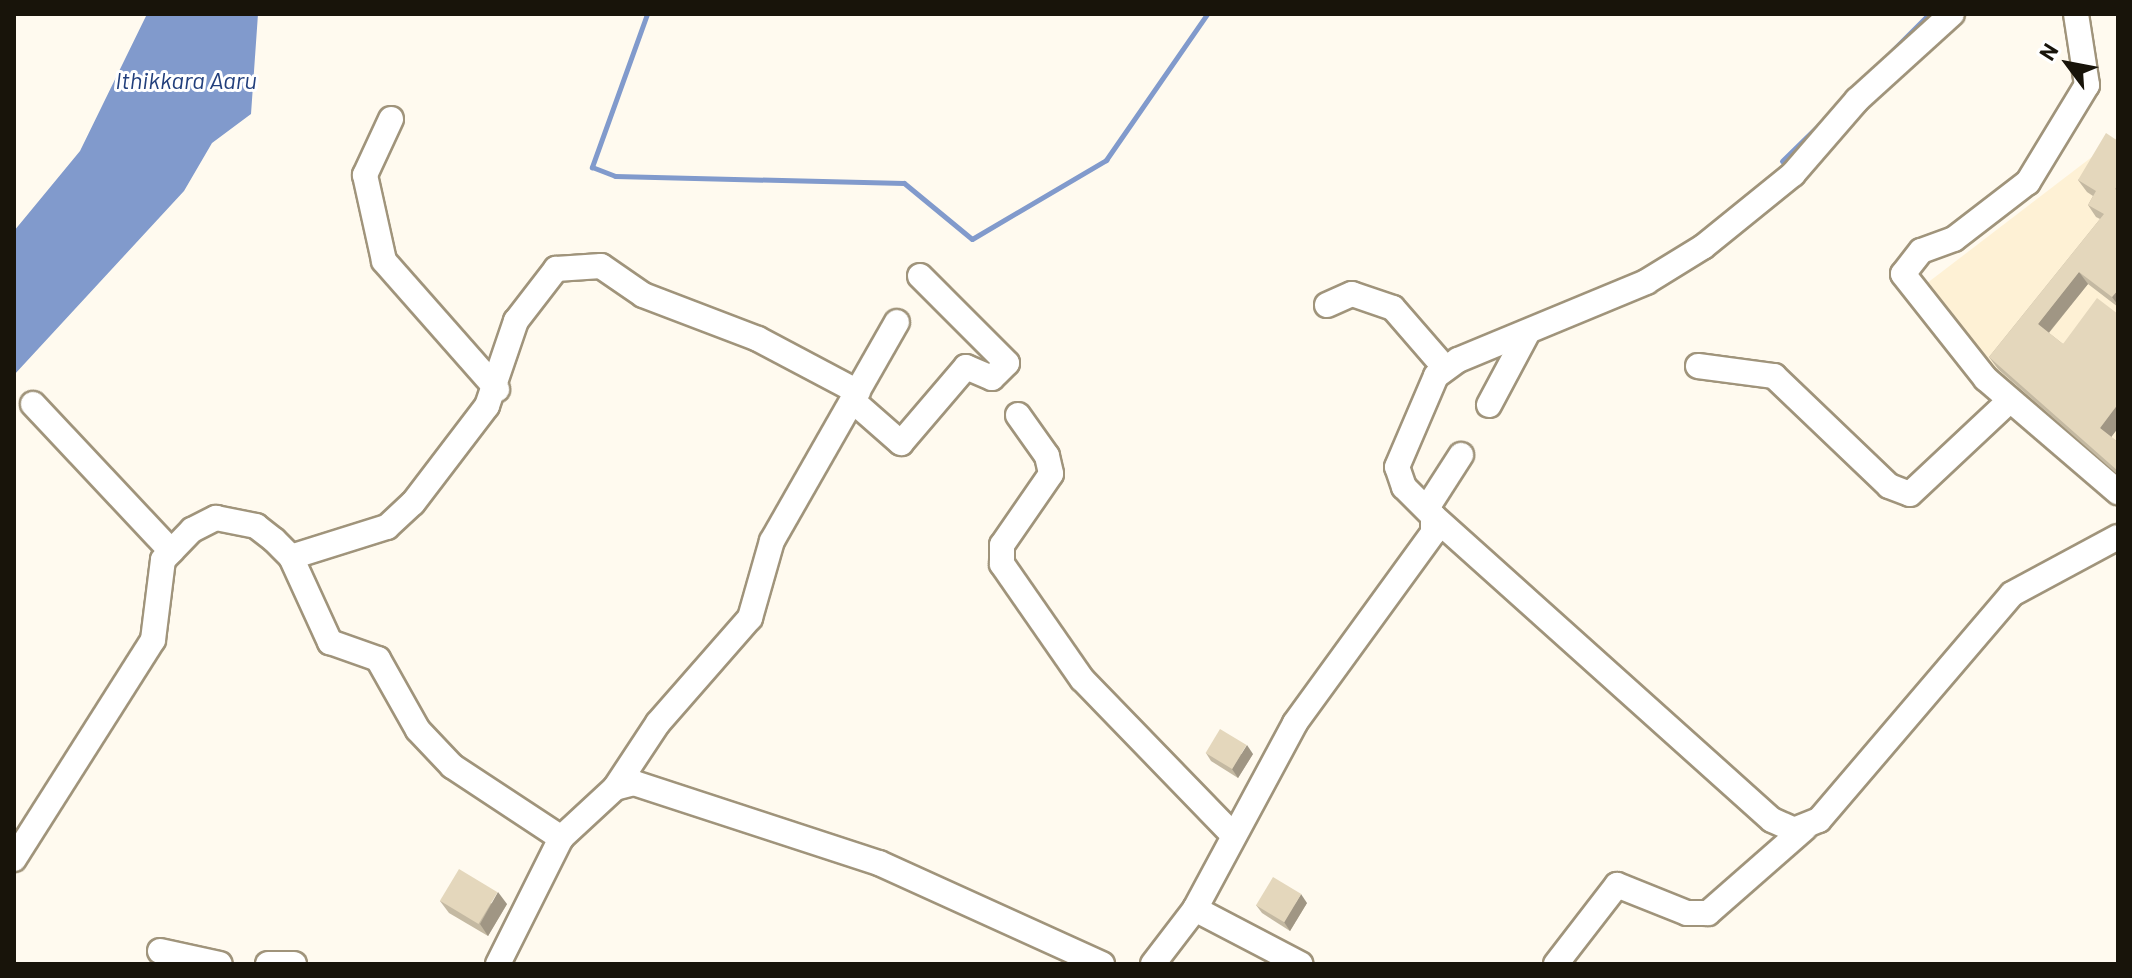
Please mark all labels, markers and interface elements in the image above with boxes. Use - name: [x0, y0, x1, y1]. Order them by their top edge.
- north arrow: [2028, 24, 2108, 104]
- text: N: [2033, 38, 2063, 64]
- water label: Ithikkara Aaru: [115, 66, 257, 94]

